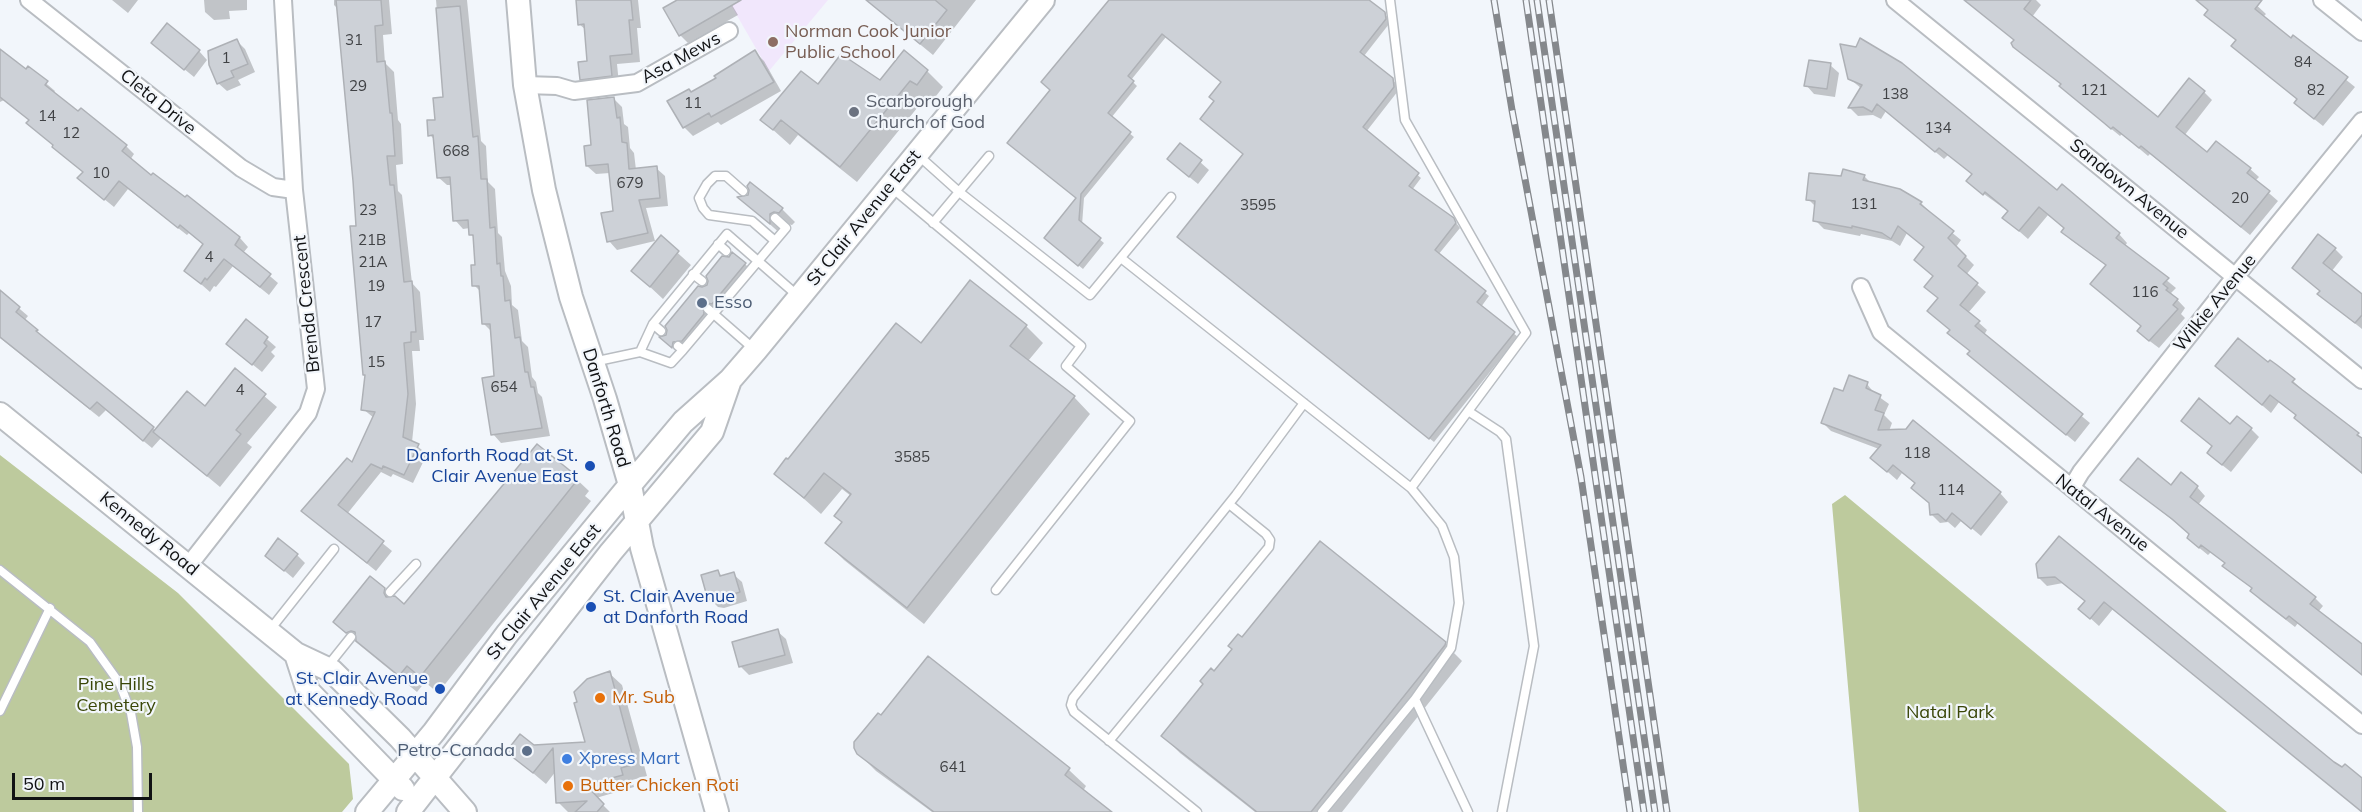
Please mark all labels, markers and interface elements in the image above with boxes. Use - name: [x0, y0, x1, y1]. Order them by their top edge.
- place label: Norman Cook Junior Public School: [785, 21, 951, 63]
- street label: Asa Mews: [638, 27, 724, 89]
- house number: 31: [345, 31, 363, 49]
- marker: Norman Cook Junior Public School: [766, 35, 780, 49]
- house number: 1: [222, 49, 230, 67]
- house number: 84: [2294, 53, 2312, 71]
- street label: Cleta Drive: [116, 65, 200, 139]
- house number: 29: [349, 77, 367, 95]
- house number: 121: [2081, 81, 2107, 99]
- house number: 82: [2307, 81, 2325, 99]
- house number: 138: [1882, 85, 1908, 103]
- place label: Scarborough Church of God: [866, 91, 985, 134]
- house number: 11: [684, 94, 702, 112]
- marker: Scarborough Church of God: [847, 105, 861, 119]
- house number: 14: [38, 107, 56, 125]
- house number: 134: [1925, 119, 1951, 137]
- house number: 12: [62, 124, 80, 142]
- street label: Sandown Avenue: [2065, 134, 2193, 244]
- house number: 668: [443, 142, 469, 160]
- street label: St Clair Avenue East: [802, 146, 926, 290]
- house number: 10: [92, 164, 110, 182]
- house number: 679: [617, 174, 643, 192]
- house number: 20: [2231, 189, 2249, 207]
- house number: 131: [1851, 195, 1877, 213]
- house number: 3595: [1240, 196, 1276, 214]
- house number: 23: [359, 201, 377, 219]
- house number: 21B: [358, 231, 386, 249]
- street label: Brenda Crescent: [289, 234, 325, 374]
- house number: 4: [205, 248, 213, 266]
- street label: Wilkie Avenue: [2169, 250, 2261, 356]
- house number: 21A: [358, 253, 388, 271]
- house number: 19: [367, 277, 385, 295]
- house number: 116: [2132, 283, 2158, 301]
- place label: Esso: [714, 292, 753, 314]
- marker: Esso: [695, 296, 709, 310]
- house number: 17: [364, 313, 382, 331]
- street label: Danforth Road: [578, 346, 634, 470]
- house number: 15: [367, 353, 385, 371]
- house number: 654: [491, 378, 517, 396]
- house number: 4: [236, 381, 244, 399]
- house number: 118: [1904, 444, 1930, 462]
- place label: Danforth Road at St. Clair Avenue East: [406, 445, 578, 488]
- house number: 3585: [894, 448, 930, 466]
- marker: Danforth Road at St. Clair Avenue East: [583, 459, 597, 473]
- street label: Natal Avenue: [2051, 470, 2153, 556]
- house number: 114: [1938, 481, 1964, 499]
- street label: Kennedy Road: [95, 488, 203, 580]
- street label: St Clair Avenue East: [482, 520, 606, 664]
- place label: St. Clair Avenue at Danforth Road: [603, 586, 748, 628]
- marker: St. Clair Avenue at Danforth Road: [584, 600, 598, 614]
- place label: St. Clair Avenue at Kennedy Road: [285, 668, 428, 710]
- park label: Pine Hills Cemetery: [76, 674, 156, 716]
- marker: St. Clair Avenue at Kennedy Road: [433, 682, 447, 696]
- place label: Mr. Sub: [612, 687, 675, 709]
- marker: Mr. Sub: [593, 691, 607, 705]
- park label: Natal Park: [1906, 702, 1994, 724]
- place label: Petro-Canada: [397, 740, 515, 762]
- marker: Petro-Canada: [520, 744, 534, 758]
- place label: Xpress Mart: [579, 748, 680, 770]
- marker: Xpress Mart: [560, 752, 574, 766]
- house number: 641: [940, 758, 966, 776]
- scale bar: [15, 761, 154, 799]
- text: 50 m: [23, 772, 65, 795]
- place label: Butter Chicken Roti: [580, 775, 739, 797]
- marker: Butter Chicken Roti: [561, 779, 575, 793]

